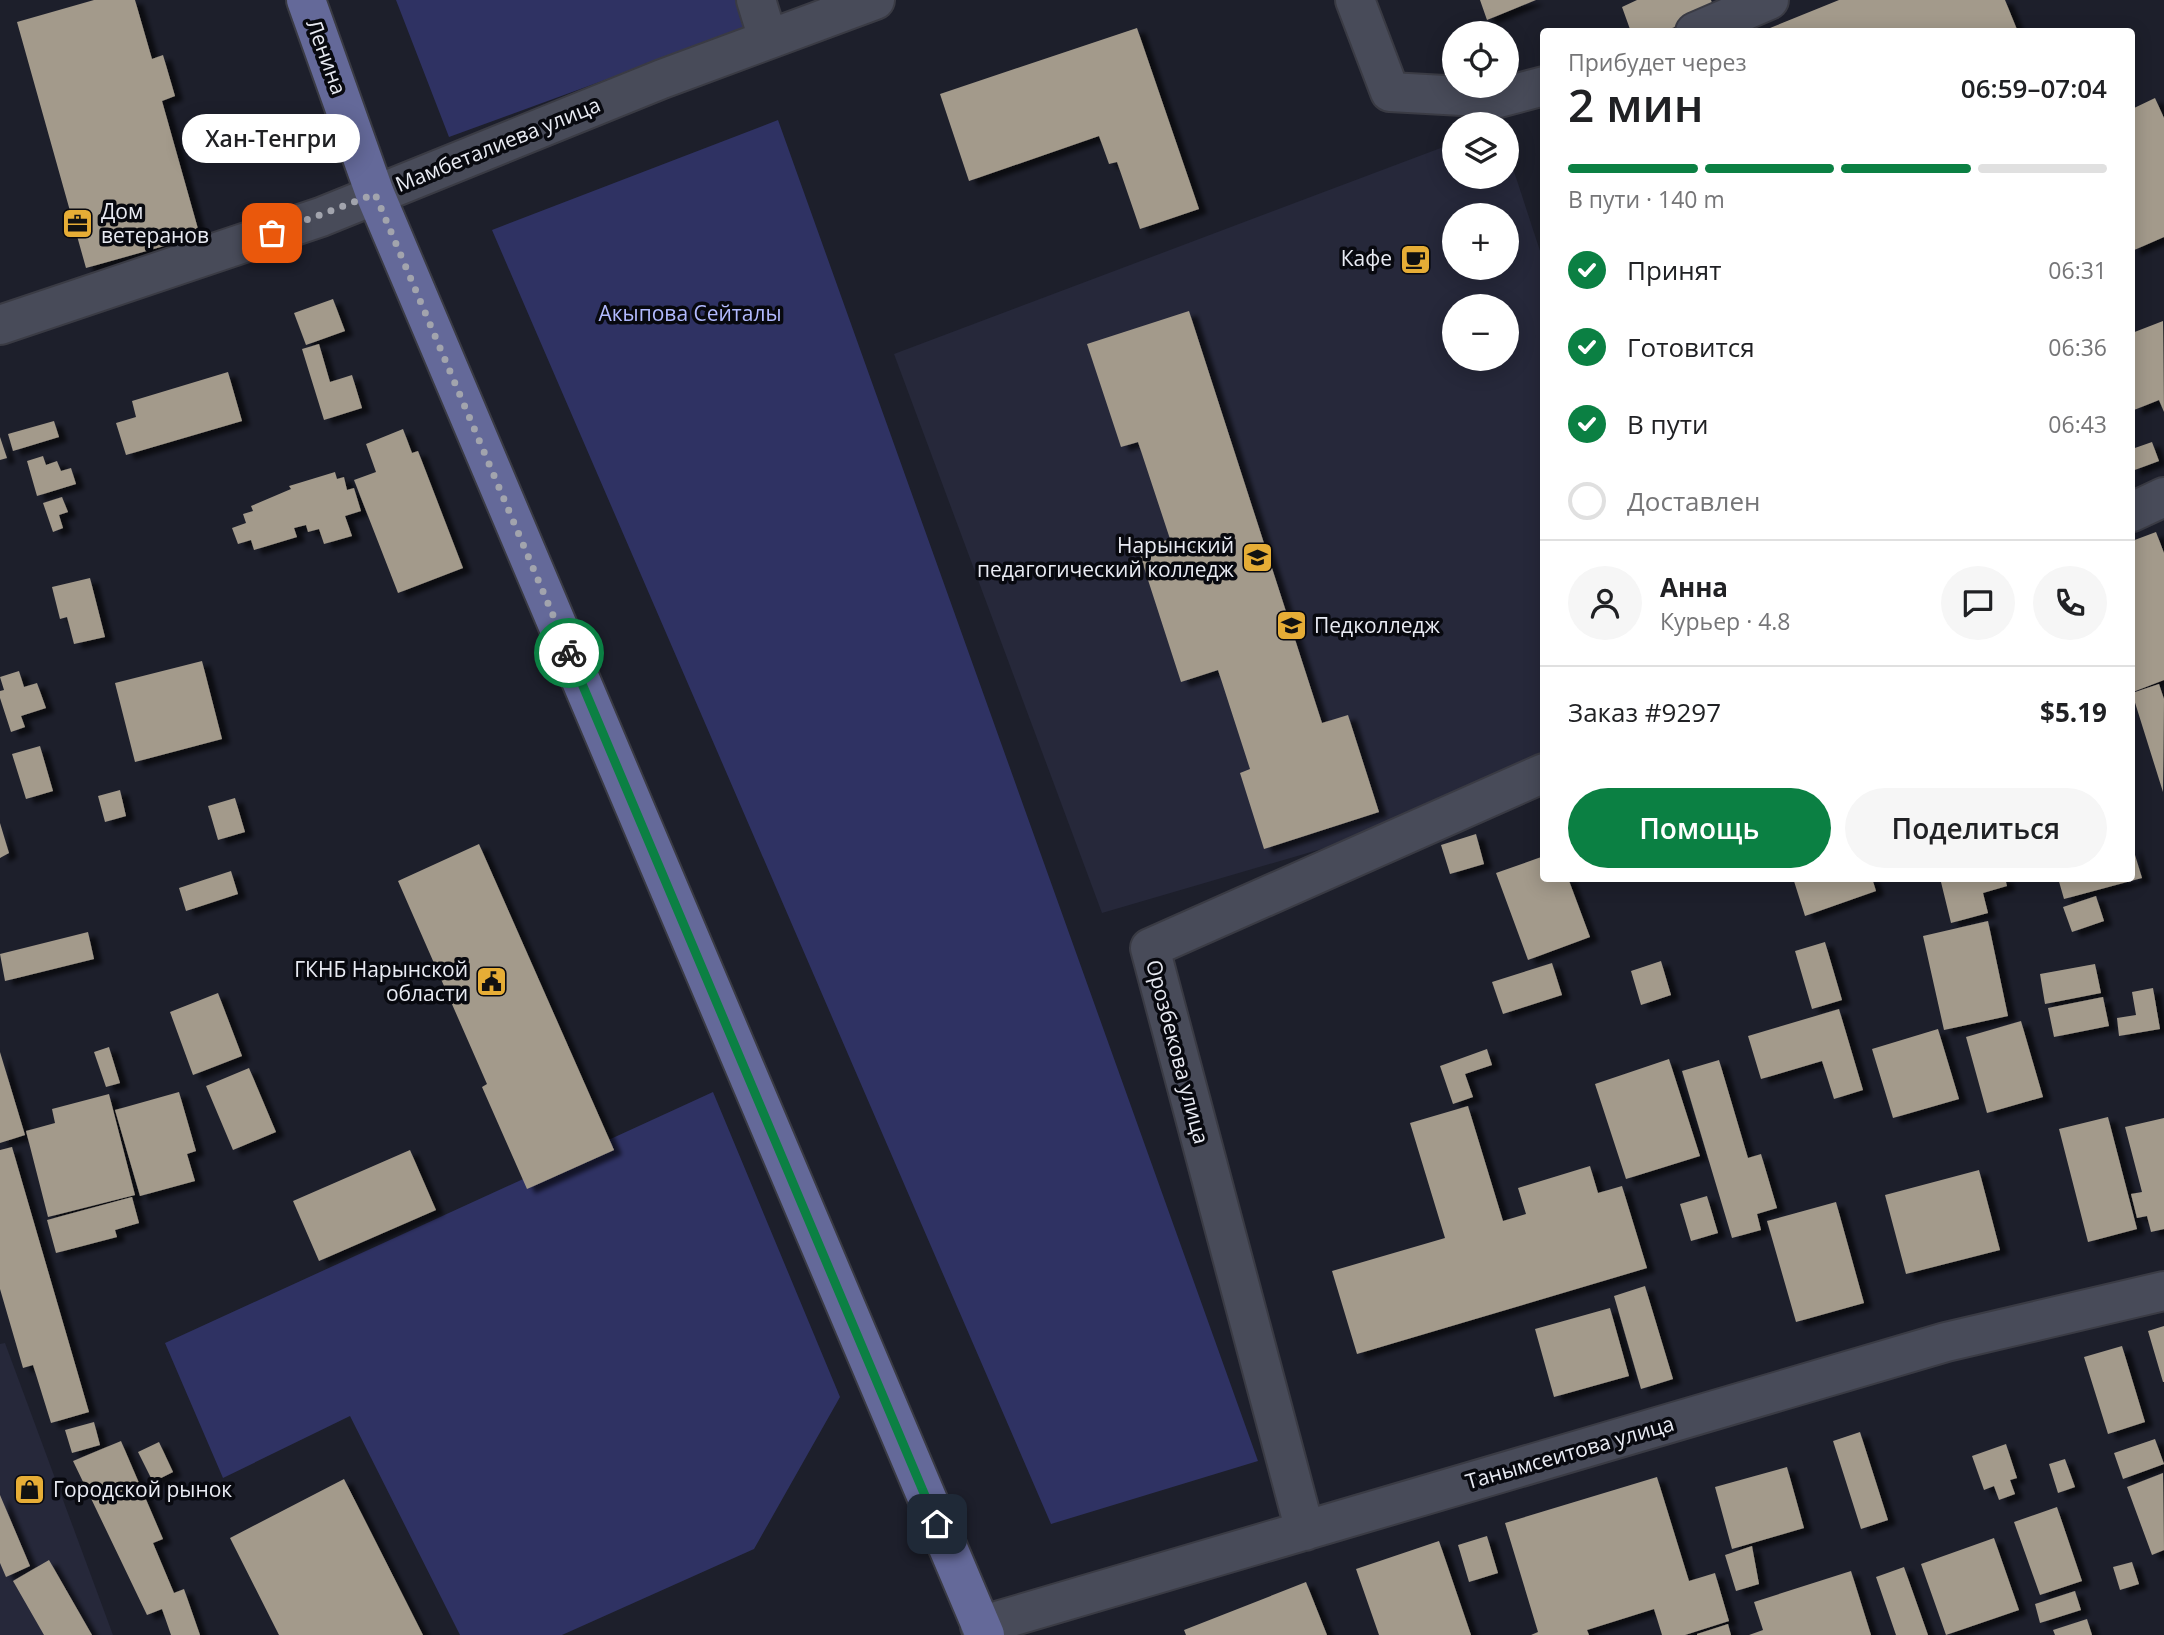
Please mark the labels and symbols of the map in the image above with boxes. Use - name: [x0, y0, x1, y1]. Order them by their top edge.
- street label: Ленина: [300, 15, 353, 98]
- street label: Мамбеталиева улица: [391, 90, 604, 198]
- callout: Хан-Тенгри: [183, 114, 361, 163]
- place label: Дом ветеранов: [101, 197, 209, 249]
- pin: [242, 203, 302, 263]
- office icon: Дом ветеранов: [61, 207, 95, 241]
- cafe icon: Кафе: [1398, 242, 1432, 276]
- place label: Кафе: [1341, 244, 1392, 272]
- park label: Акыпова Сейталы: [598, 299, 782, 327]
- place label: Нарынский педагогический колледж: [977, 531, 1235, 583]
- school or university icon: Нарынский педагогический колледж: [1240, 541, 1274, 575]
- school or university icon: Педколледж: [1274, 609, 1308, 643]
- place label: Педколледж: [1314, 611, 1441, 639]
- courier: [534, 618, 604, 688]
- place label: ГКНБ Нарынской области: [294, 955, 468, 1007]
- street label: Орозбекова улица: [1140, 957, 1216, 1147]
- public building icon: ГКНБ Нарынской области: [474, 965, 508, 999]
- street label: Танымсеитова улица: [1462, 1409, 1677, 1495]
- shop icon: Городской рынок: [13, 1473, 47, 1507]
- place label: Городской рынок: [53, 1475, 232, 1503]
- pin: [907, 1494, 967, 1554]

